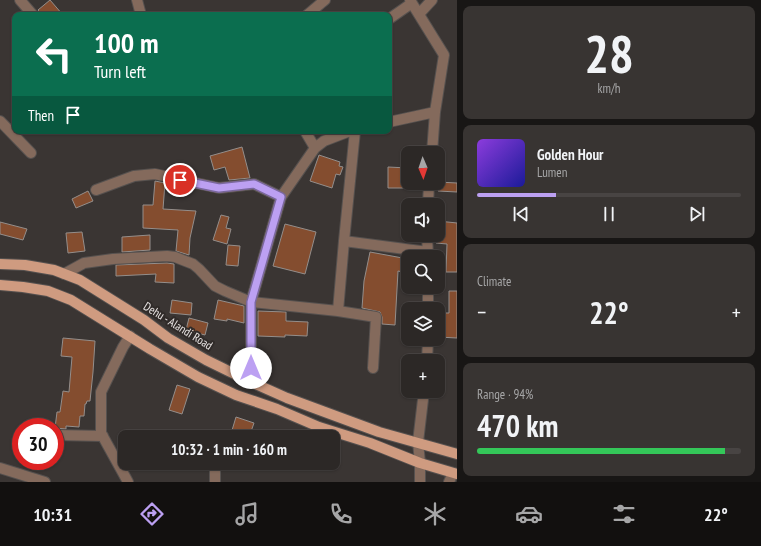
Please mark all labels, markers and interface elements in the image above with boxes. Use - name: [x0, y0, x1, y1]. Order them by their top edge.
- text: 28: [584, 20, 634, 87]
- text: 100 m: [94, 24, 158, 61]
- icon: left: [28, 28, 80, 80]
- text: Turn left: [94, 60, 146, 83]
- text: km/h: [597, 80, 621, 97]
- icon: arrive: [62, 104, 84, 126]
- text: Then: [28, 106, 54, 125]
- text: Golden Hour: [537, 145, 604, 164]
- north arrow: [401, 146, 445, 190]
- map controls: [401, 146, 445, 398]
- pin: [163, 163, 197, 197]
- text: Lumen: [537, 164, 567, 181]
- icon: arrive: [169, 169, 191, 191]
- button: sound: [401, 198, 445, 242]
- icon: previous: [510, 203, 532, 225]
- icon: pause: [598, 203, 620, 225]
- icon: next: [686, 203, 708, 225]
- button: search: [401, 250, 445, 294]
- text: Climate: [477, 273, 511, 290]
- text: 22°: [589, 293, 629, 332]
- street label: Dehu - Alandi Road: [141, 298, 216, 353]
- text: −: [477, 298, 486, 326]
- text: +: [732, 298, 741, 326]
- button: layers: [401, 302, 445, 346]
- position arrow: [230, 347, 272, 389]
- button: +: [401, 354, 445, 398]
- text: Range · 94%: [477, 386, 533, 403]
- text: 470 km: [477, 406, 558, 445]
- speed limit sign: 30: [12, 418, 64, 470]
- text: 10:32 · 1 min · 160 m: [171, 440, 287, 459]
- icon: directions: [138, 500, 166, 528]
- icon: music: [233, 500, 261, 528]
- icon: phone: [327, 500, 355, 528]
- icon: climate: [421, 500, 449, 528]
- icon: car: [515, 500, 543, 528]
- icon: filters: [610, 500, 638, 528]
- text: 10:31: [33, 503, 72, 526]
- text: 22°: [704, 503, 728, 526]

